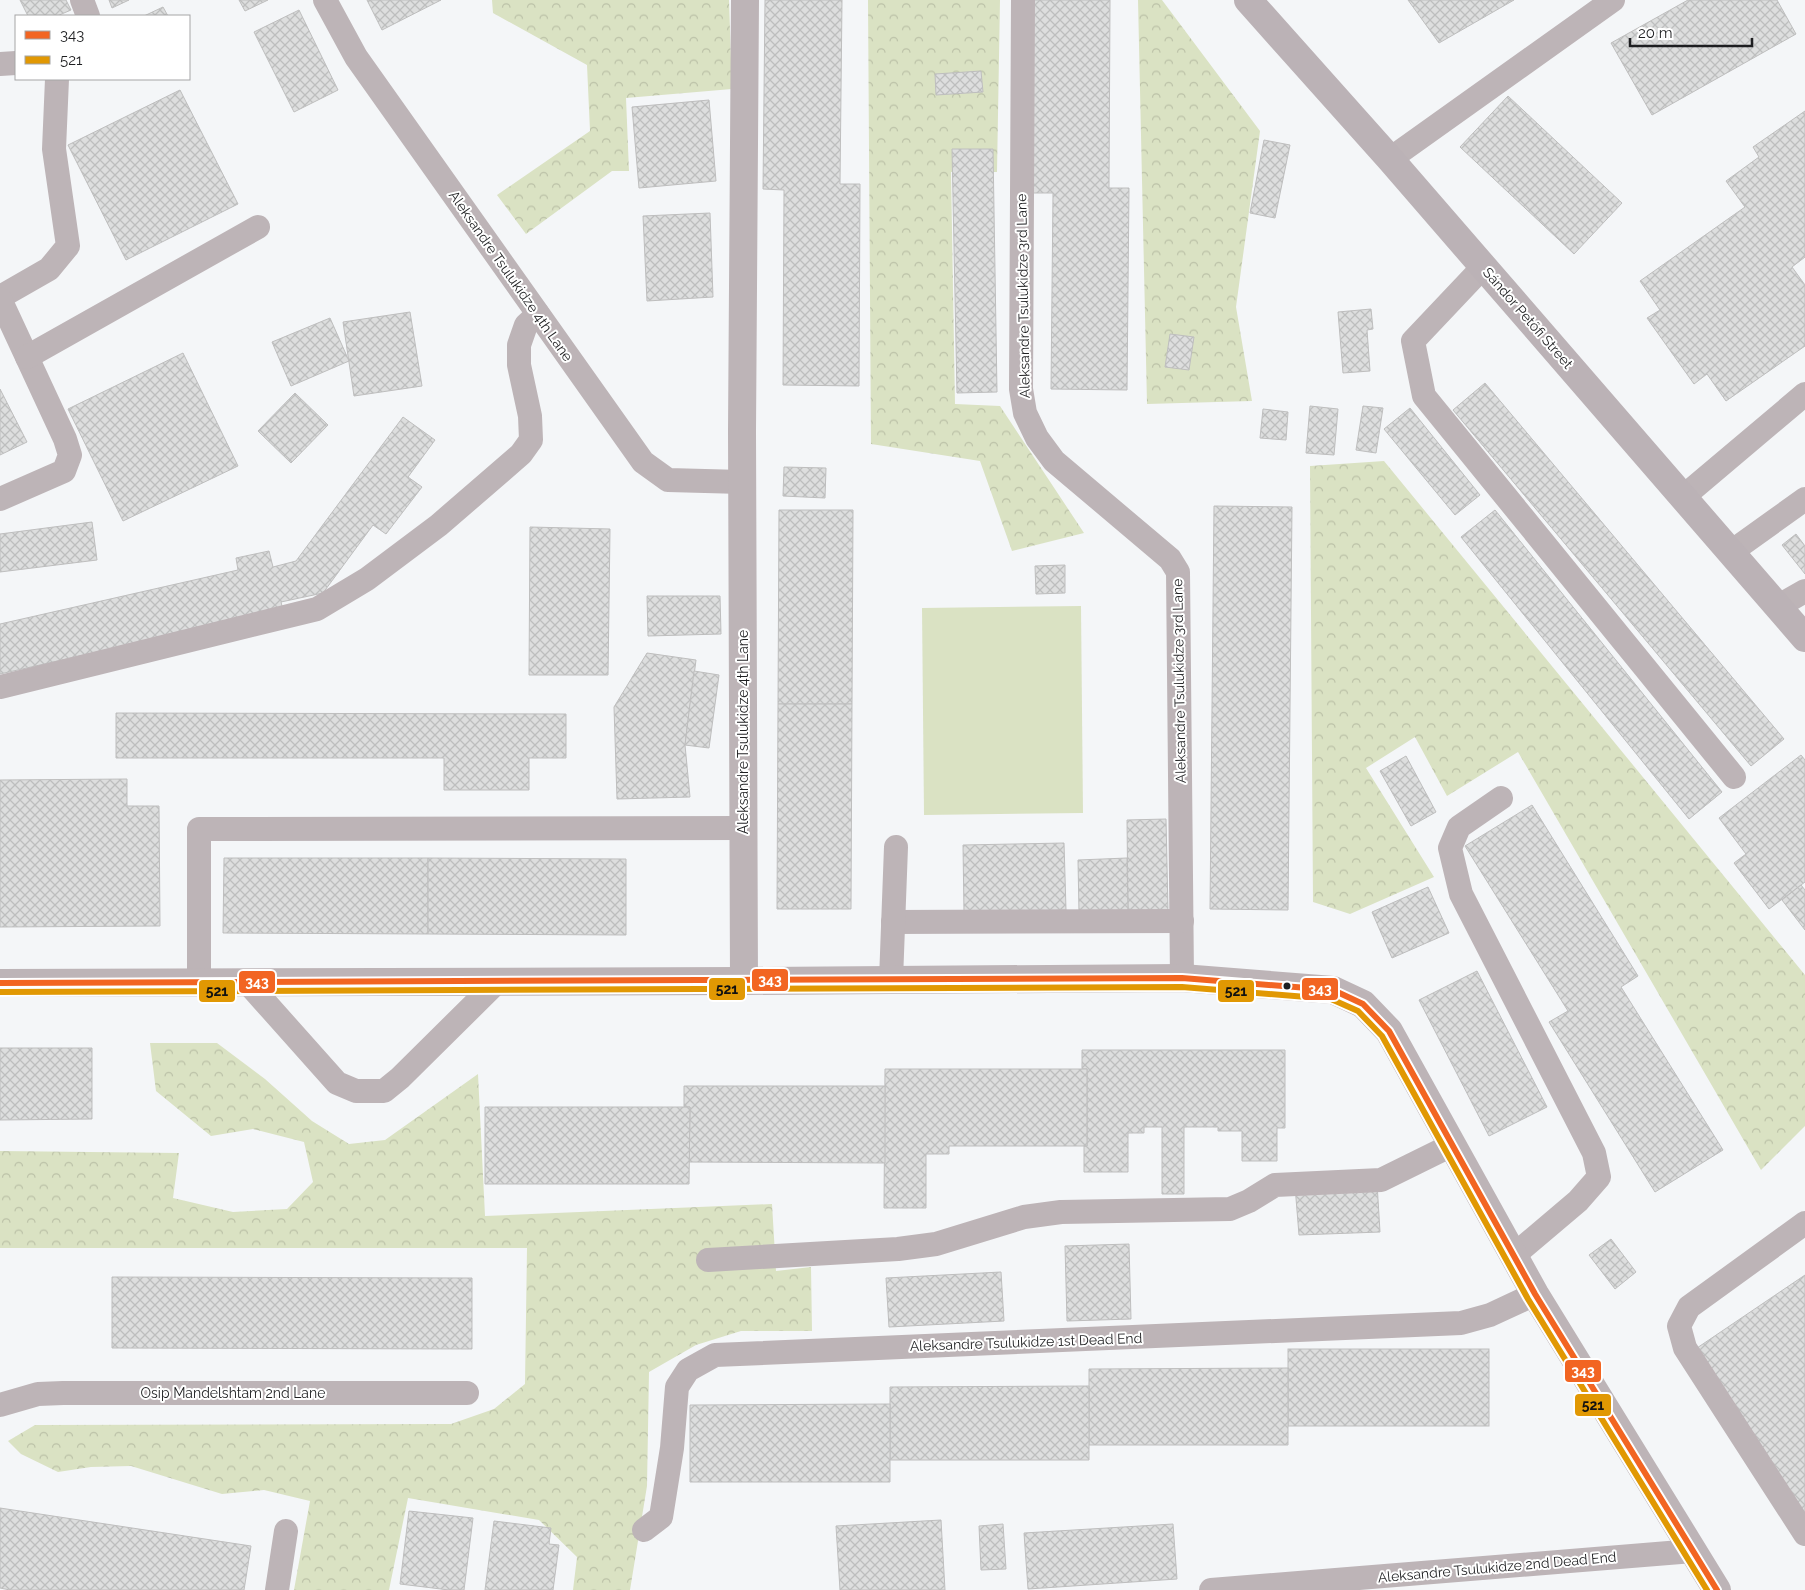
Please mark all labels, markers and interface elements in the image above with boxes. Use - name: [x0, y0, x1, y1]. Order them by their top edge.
- legend: [15, 15, 190, 80]
- scale bar: [1630, 15, 1752, 47]
- text: 20 m: [1638, 24, 1673, 42]
- text: 343: [60, 26, 84, 44]
- text: 521: [60, 51, 83, 69]
- street label: Aleksandre Tsulukidze 4th Lane: [446, 188, 576, 364]
- street label: Aleksandre Tsulukidze 3rd Lane: [1013, 193, 1033, 399]
- street label: Sándor Petőfi Street: [1480, 264, 1576, 372]
- street label: Aleksandre Tsulukidze 3rd Lane: [1169, 578, 1189, 784]
- street label: Aleksandre Tsulukidze 4th Lane: [735, 630, 751, 834]
- line badge: 343: [751, 968, 789, 992]
- line badge: 343: [238, 970, 276, 994]
- text: 343: [758, 972, 782, 988]
- text: 343: [245, 974, 269, 990]
- line badge: 521: [708, 977, 746, 1001]
- line badge: 343: [1301, 977, 1339, 1001]
- line badge: 521: [198, 979, 236, 1003]
- line badge: 521: [1217, 979, 1255, 1003]
- text: 521: [716, 981, 738, 997]
- unlabelled marker: [1282, 981, 1292, 991]
- text: 343: [1308, 981, 1332, 997]
- text: 521: [206, 983, 228, 999]
- text: 521: [1225, 983, 1247, 999]
- street label: Aleksandre Tsulukidze 1st Dead End: [909, 1330, 1143, 1354]
- line badge: 343: [1564, 1359, 1602, 1383]
- text: 343: [1571, 1363, 1595, 1379]
- street label: Osip Mandelshtam 2nd Lane: [141, 1385, 325, 1401]
- line badge: 521: [1574, 1393, 1612, 1417]
- text: 521: [1582, 1397, 1604, 1413]
- street label: Aleksandre Tsulukidze 2nd Dead End: [1377, 1549, 1617, 1585]

